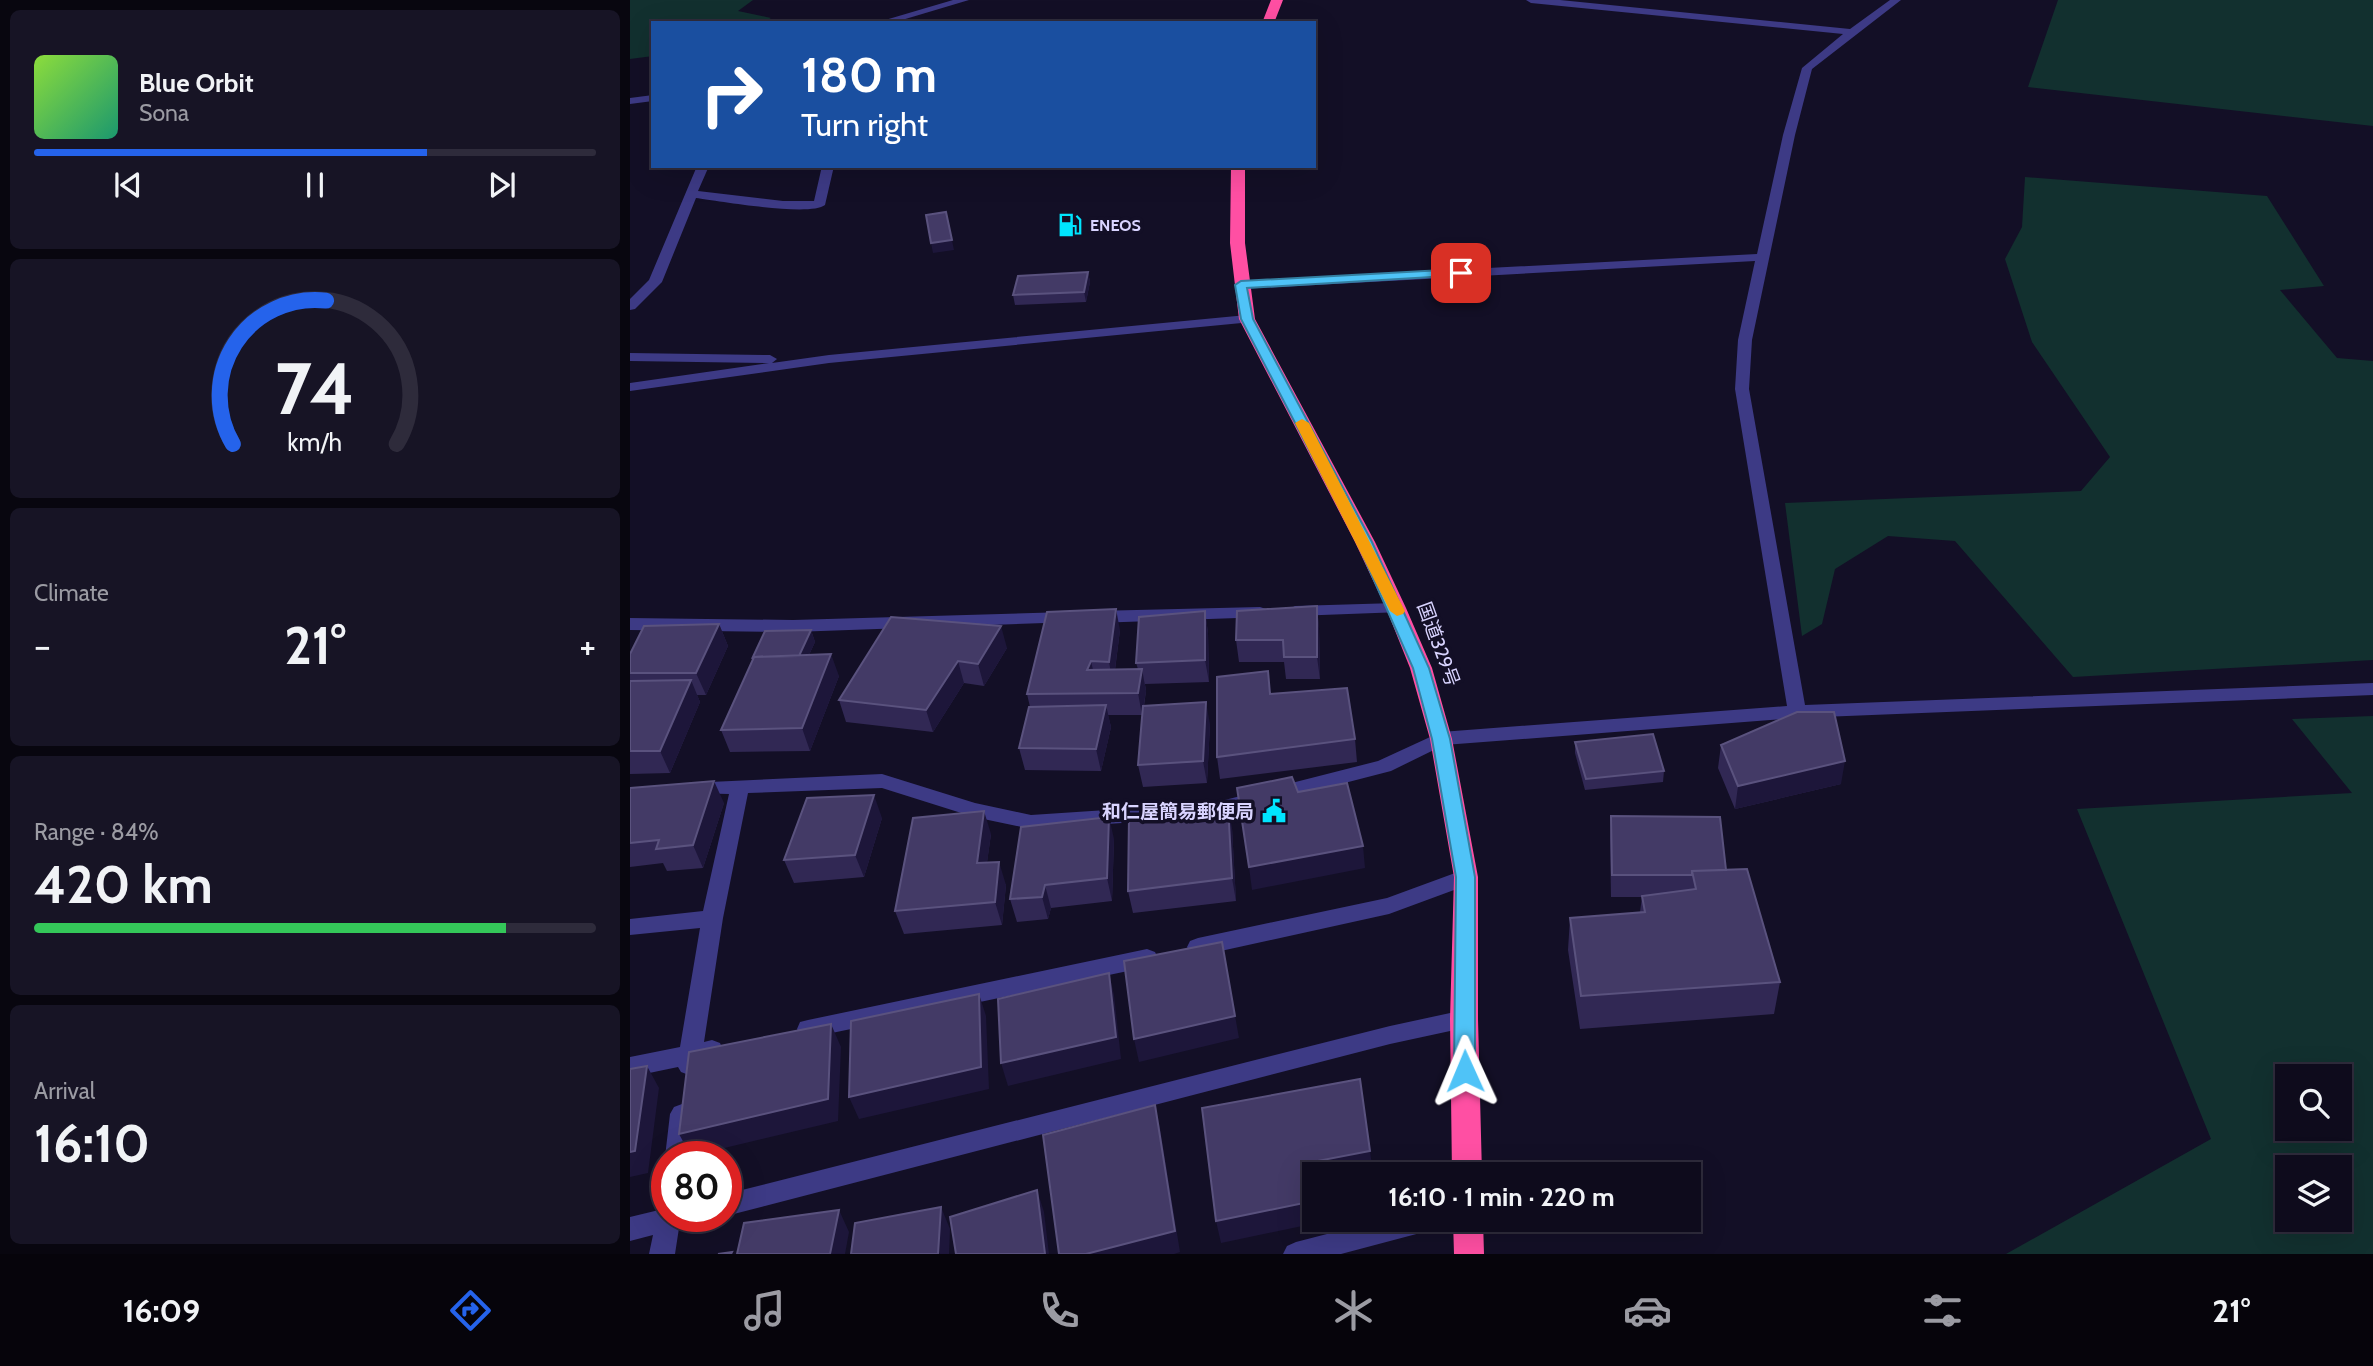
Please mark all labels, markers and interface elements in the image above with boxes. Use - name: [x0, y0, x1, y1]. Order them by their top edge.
- text: 180 m: [801, 45, 937, 104]
- icon: right: [686, 49, 777, 140]
- text: Blue Orbit: [139, 67, 254, 99]
- text: Sona: [139, 99, 189, 127]
- text: Turn right: [801, 105, 928, 144]
- icon: previous: [109, 166, 147, 204]
- icon: pause: [296, 166, 334, 204]
- icon: next: [483, 166, 521, 204]
- fuel station icon: ENEOS: [1056, 211, 1084, 239]
- place label: ENEOS: [1090, 216, 1141, 235]
- pin: [1431, 243, 1491, 303]
- icon: arrive: [1442, 254, 1480, 292]
- text: 74: [275, 345, 355, 433]
- text: km/h: [288, 427, 342, 457]
- text: Climate: [34, 579, 109, 607]
- street label: 国道329号: [1413, 599, 1464, 689]
- text: 21°: [284, 614, 346, 677]
- text: −: [34, 622, 51, 669]
- text: +: [579, 622, 596, 669]
- public building icon: 和仁屋簡易郵便局: [1260, 797, 1288, 825]
- place label: 和仁屋簡易郵便局: [1102, 800, 1254, 823]
- text: Range · 84%: [34, 818, 159, 846]
- text: 420 km: [34, 853, 213, 916]
- position arrow: [1428, 1034, 1502, 1108]
- map controls: [2275, 1064, 2352, 1232]
- button: search: [2275, 1064, 2352, 1141]
- text: Arrival: [34, 1077, 95, 1105]
- text: 16:10: [34, 1112, 150, 1175]
- speed limit sign: 80: [651, 1141, 742, 1232]
- button: layers: [2275, 1155, 2352, 1232]
- text: 16:10 · 1 min · 220 m: [1388, 1181, 1615, 1213]
- icon: directions: [446, 1286, 495, 1335]
- icon: music: [740, 1286, 789, 1335]
- icon: phone: [1035, 1286, 1084, 1335]
- icon: climate: [1329, 1286, 1378, 1335]
- icon: car: [1623, 1286, 1672, 1335]
- icon: filters: [1918, 1286, 1967, 1335]
- text: 16:09: [123, 1291, 200, 1330]
- text: 21°: [2212, 1291, 2250, 1330]

